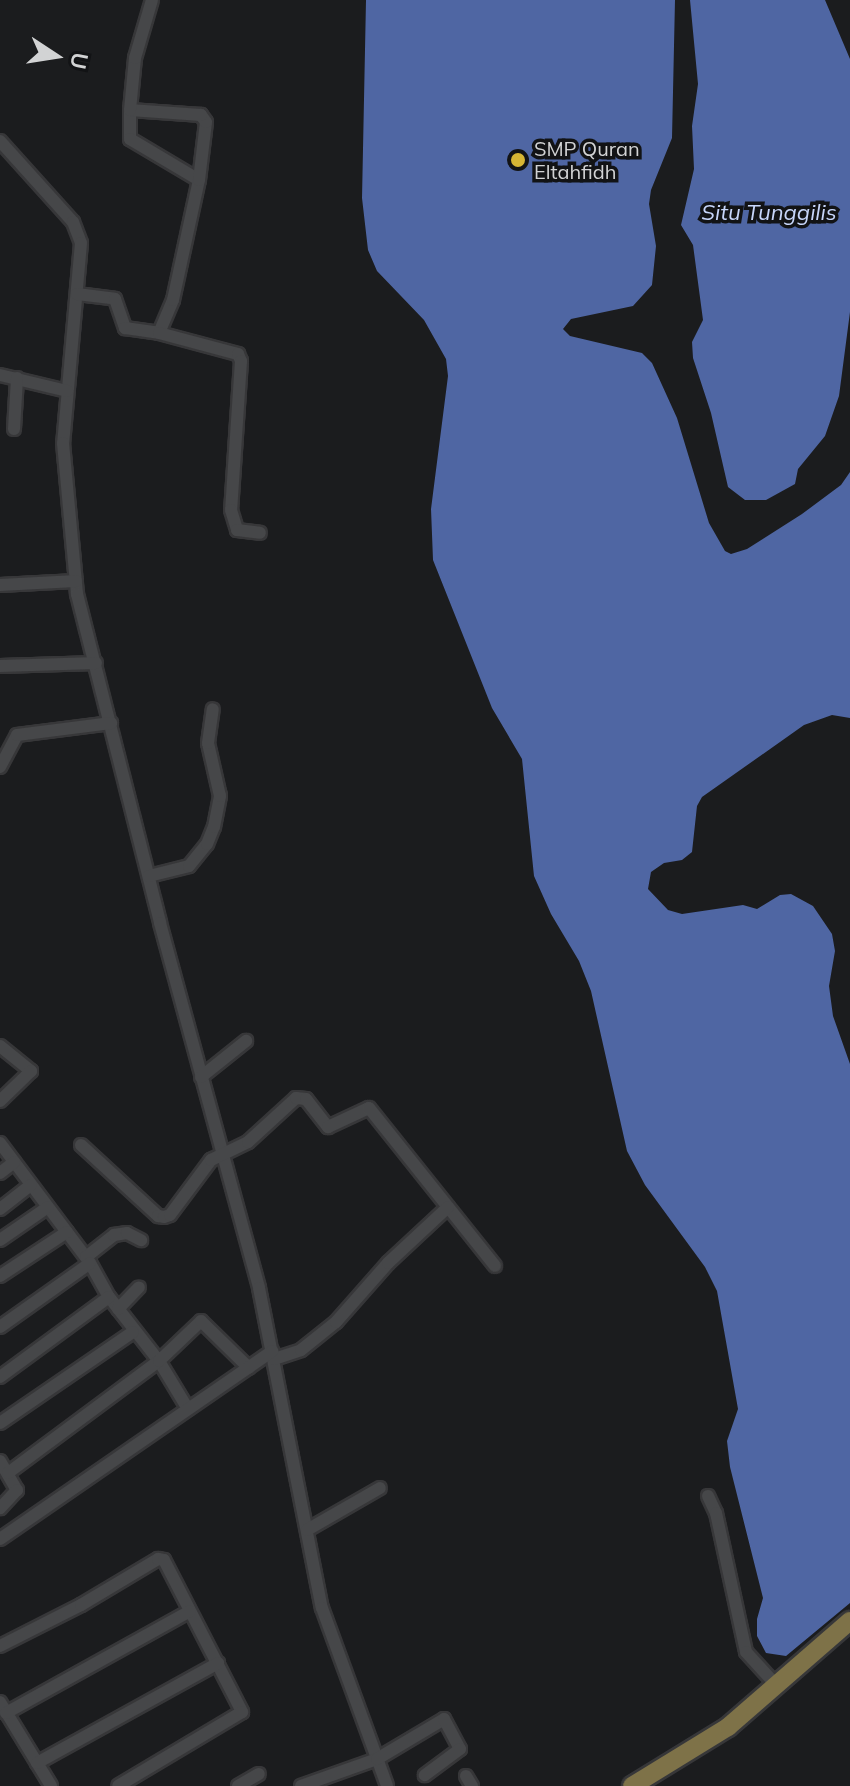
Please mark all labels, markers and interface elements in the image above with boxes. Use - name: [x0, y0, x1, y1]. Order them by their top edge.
- north arrow: [16, 16, 96, 96]
- text: U: [64, 50, 95, 72]
- place label: SMP Quran Eltahfidh: [534, 136, 640, 183]
- marker: SMP Quran Eltahfidh: [509, 151, 527, 169]
- water label: Situ Tunggilis: [701, 200, 837, 226]

